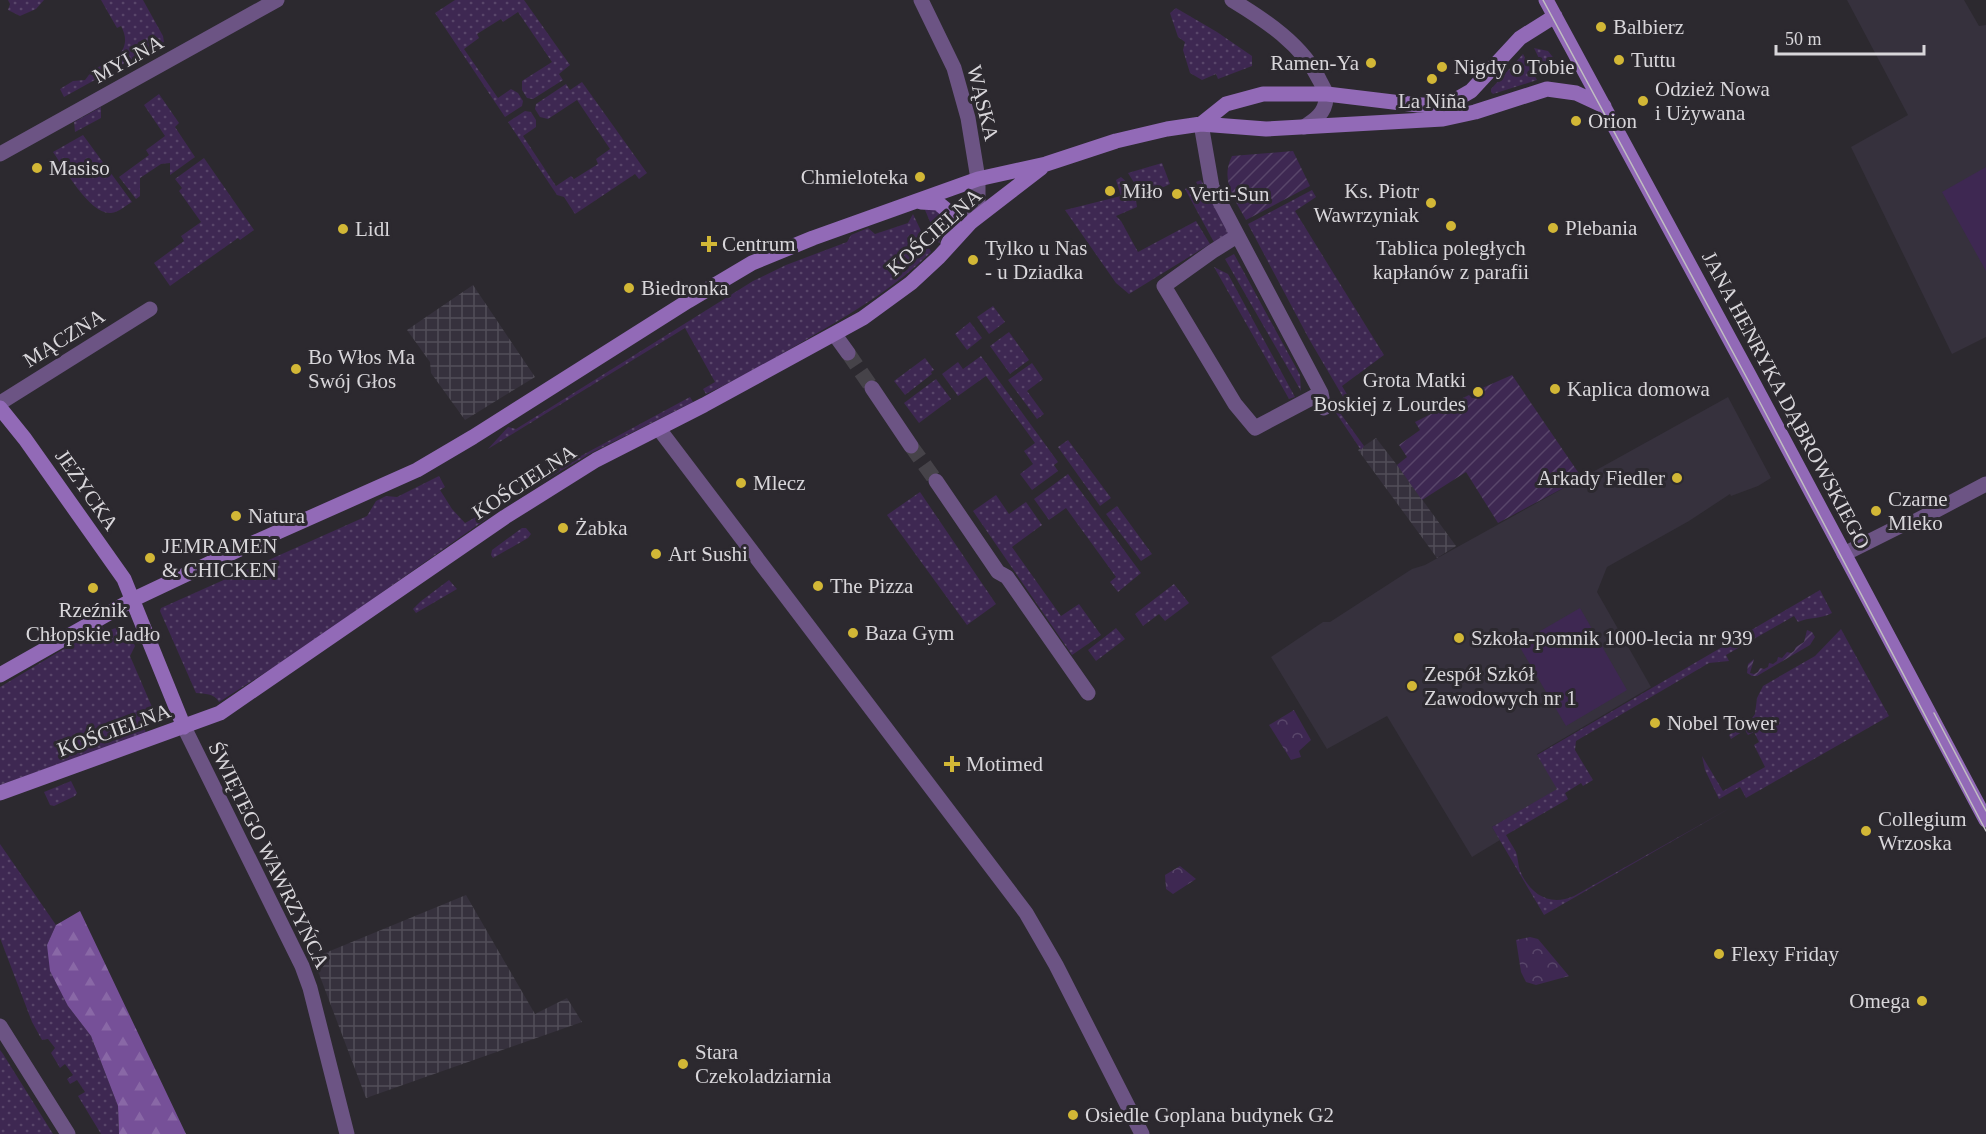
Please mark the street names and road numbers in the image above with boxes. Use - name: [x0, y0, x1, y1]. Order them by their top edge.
- street label: MYLNA: [89, 29, 168, 88]
- street label: WĄSKA: [962, 63, 1004, 144]
- street label: KOŚCIELNA: [882, 183, 987, 281]
- street label: JANA HENRYKA DĄBROWSKIEGO: [1697, 247, 1875, 553]
- street label: MĄCZNA: [19, 303, 110, 372]
- street label: KOŚCIELNA: [468, 439, 581, 524]
- street label: JEŻYCKA: [50, 445, 124, 536]
- street label: KOŚCIELNA: [54, 698, 175, 762]
- street label: ŚWIĘTEGO WAWRZYŃCA: [204, 738, 335, 973]

